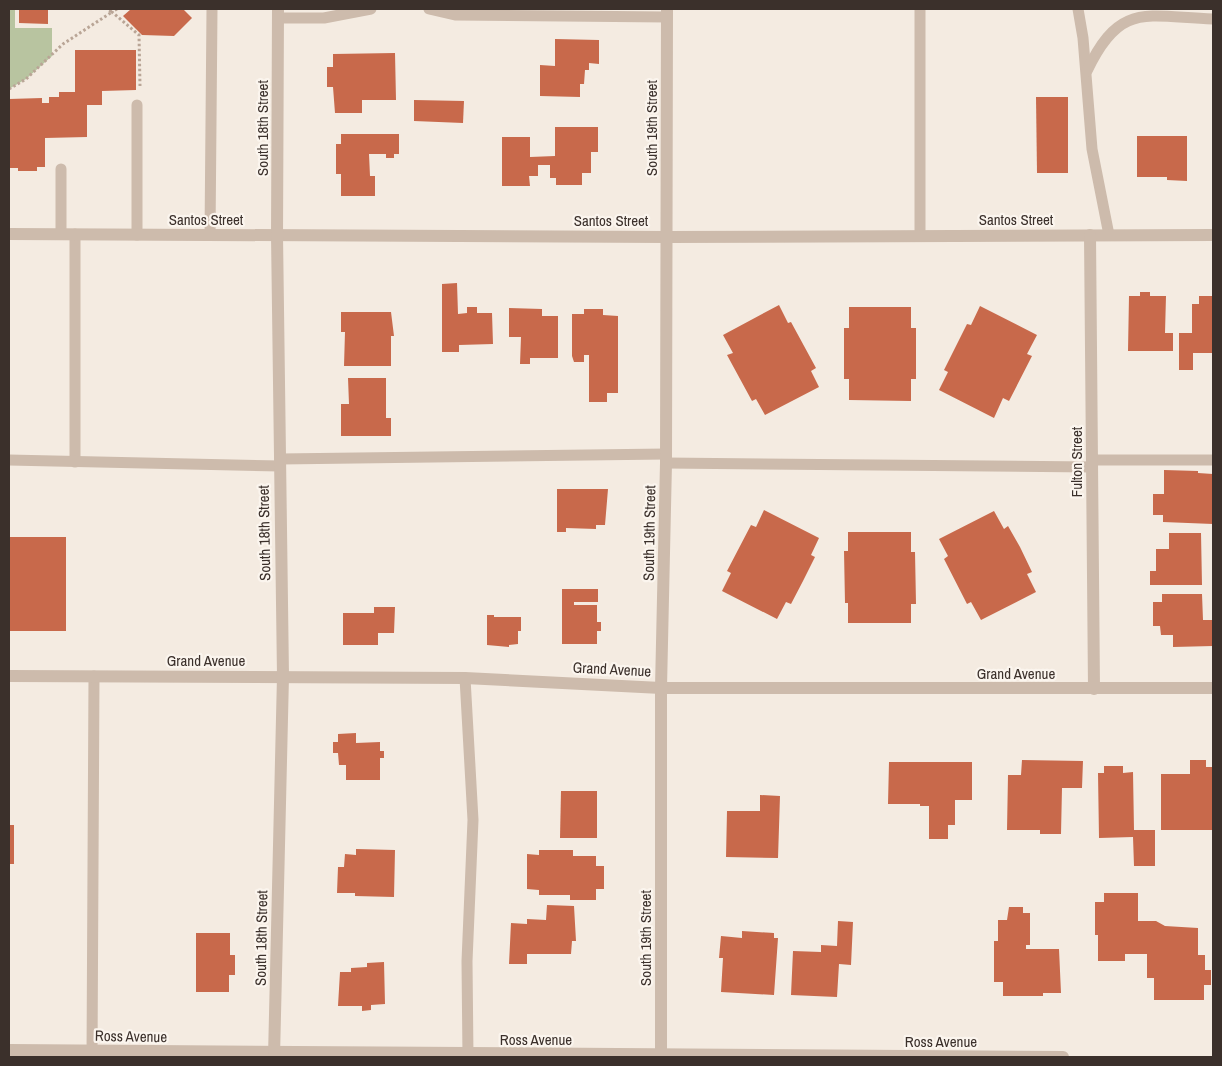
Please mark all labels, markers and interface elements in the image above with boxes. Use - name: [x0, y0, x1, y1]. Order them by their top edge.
- street label: South 18th Street: [252, 80, 273, 176]
- street label: South 19th Street: [641, 80, 662, 176]
- street label: Santos Street: [169, 209, 244, 230]
- street label: Santos Street: [979, 209, 1054, 230]
- street label: Santos Street: [574, 210, 649, 231]
- street label: Fulton Street: [1066, 426, 1087, 497]
- street label: South 18th Street: [253, 484, 275, 581]
- street label: South 19th Street: [638, 484, 660, 581]
- street label: Grand Avenue: [167, 650, 245, 671]
- street label: Grand Avenue: [572, 656, 652, 682]
- street label: Grand Avenue: [977, 663, 1055, 684]
- street label: South 18th Street: [250, 889, 272, 986]
- street label: South 19th Street: [635, 890, 656, 986]
- street label: Ross Avenue: [95, 1025, 167, 1047]
- street label: Ross Avenue: [500, 1029, 572, 1050]
- street label: Ross Avenue: [905, 1031, 977, 1052]

